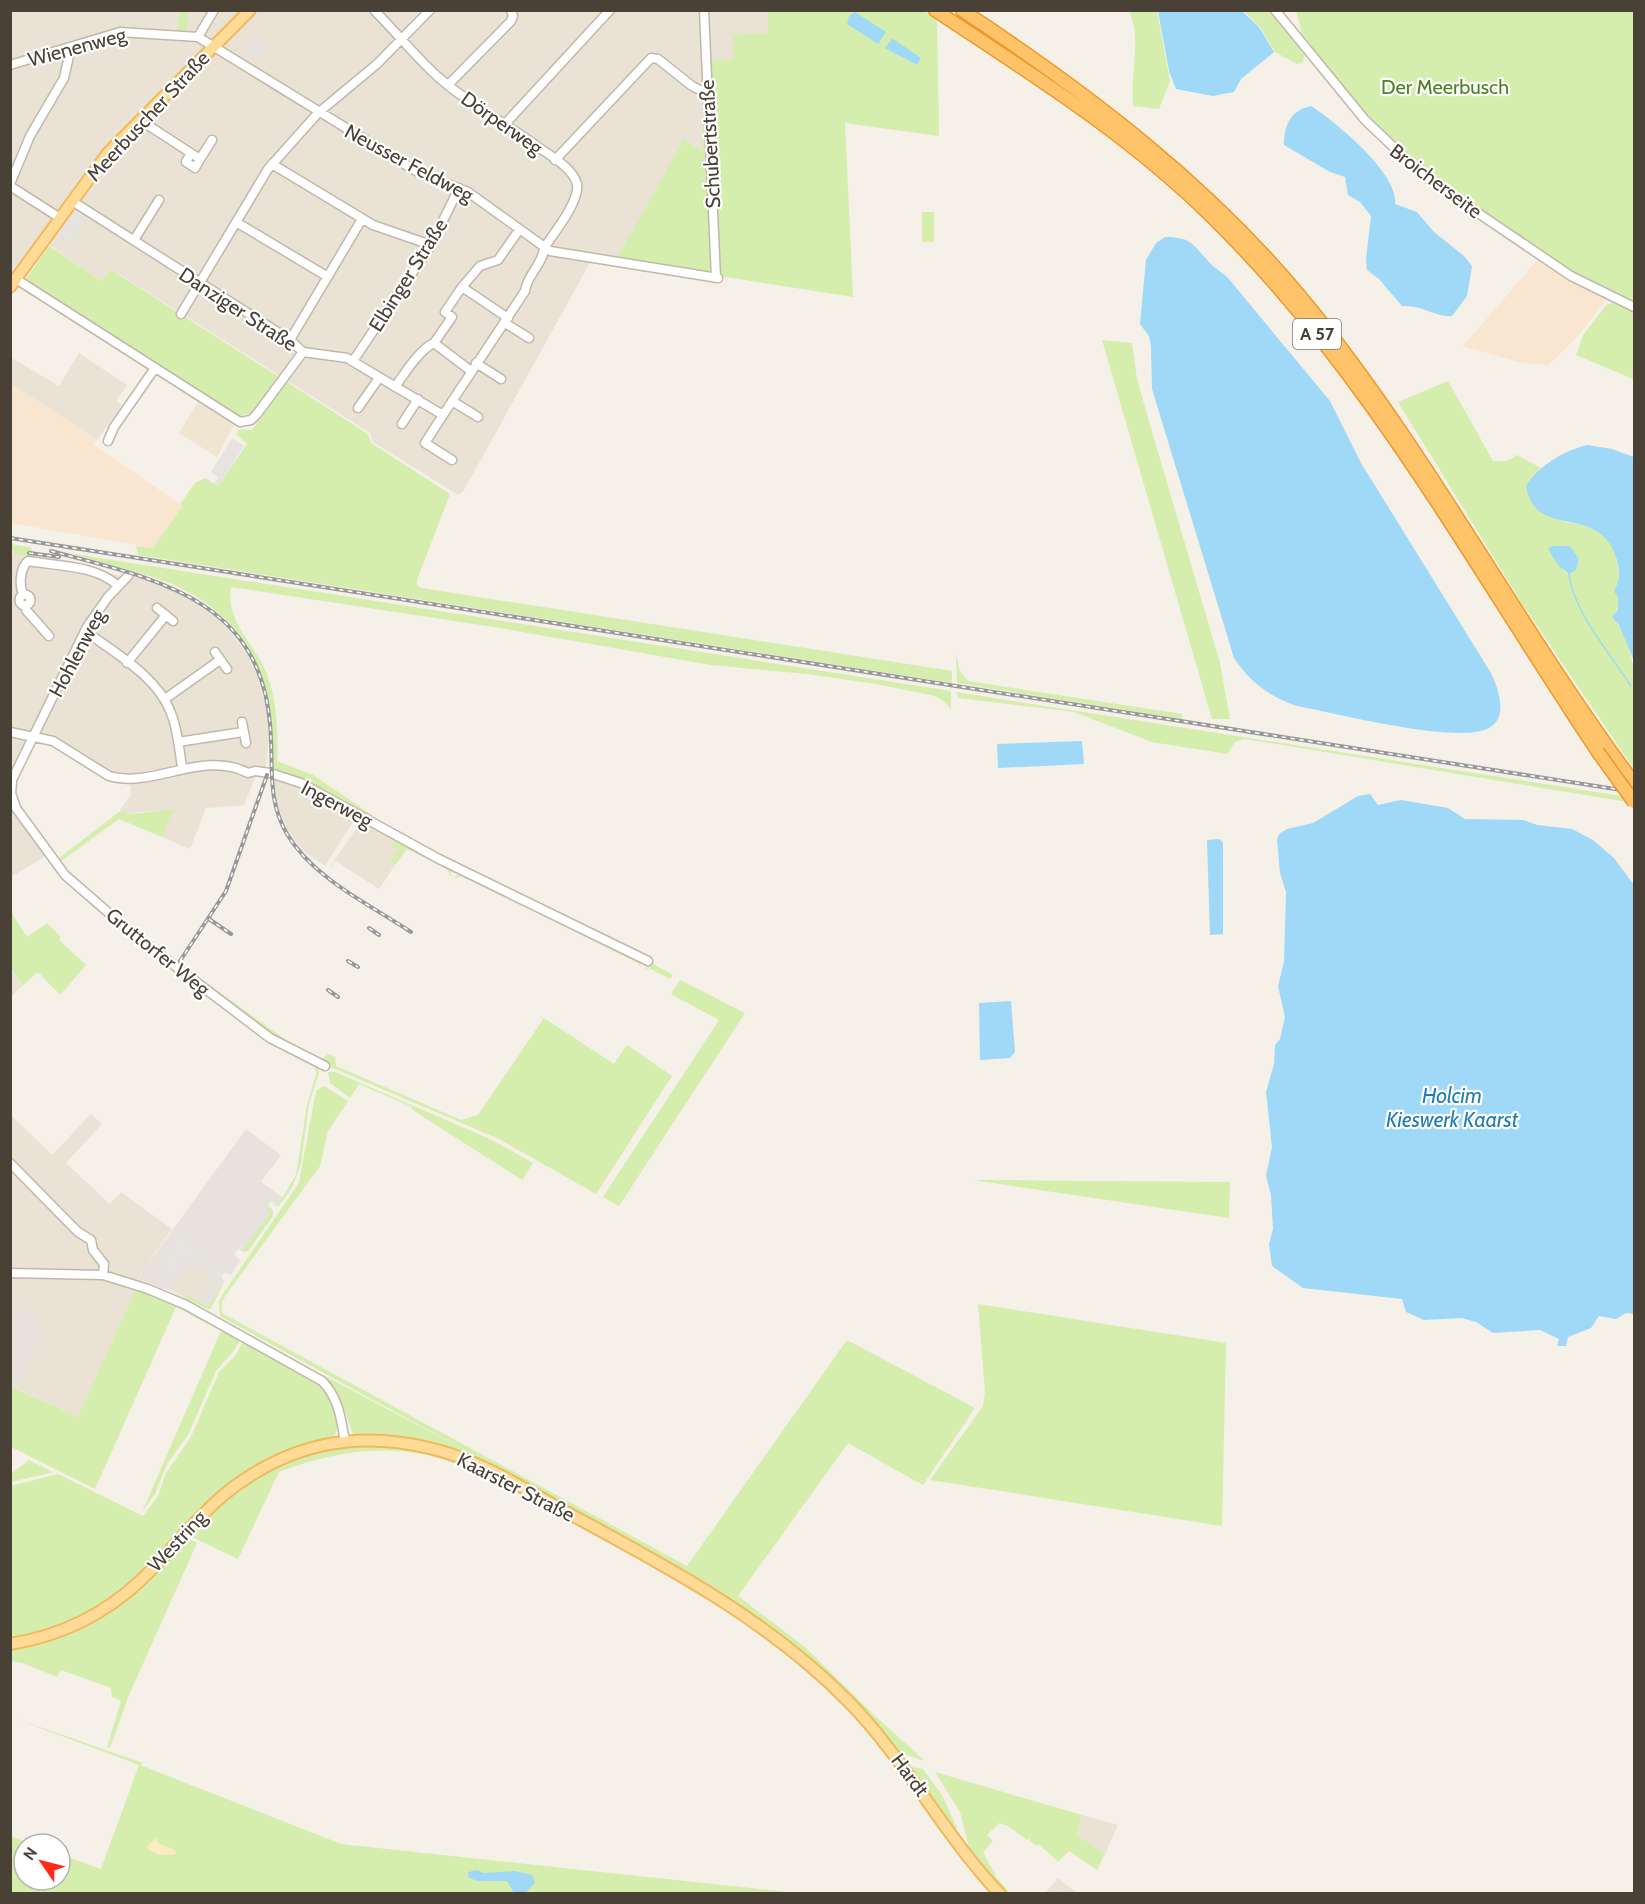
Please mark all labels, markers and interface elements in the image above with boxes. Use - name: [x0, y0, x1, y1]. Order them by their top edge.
- street label: Wienenweg: [25, 22, 130, 72]
- street label: Meerbuscher Straße: [82, 46, 214, 186]
- park label: Der Meerbusch: [1381, 75, 1509, 99]
- street label: Schubertstraße: [695, 79, 725, 209]
- street label: Dörperweg: [457, 86, 548, 160]
- street label: Neusser Feldweg: [341, 119, 478, 207]
- street label: Broicherseite: [1385, 139, 1487, 223]
- street label: Elbinger Straße: [364, 214, 452, 336]
- street label: Danziger Straße: [175, 262, 301, 356]
- road number: A 57: [1293, 319, 1341, 349]
- street label: Hohlenweg: [44, 604, 111, 701]
- street label: Ingerweg: [297, 775, 378, 833]
- street label: Gruttorfer Weg: [101, 903, 216, 1002]
- water label: Holcim Kieswerk Kaarst: [1386, 1083, 1519, 1132]
- street label: Kaarster Straße: [453, 1447, 579, 1527]
- street label: Westring: [143, 1505, 212, 1577]
- street label: Hardt: [886, 1749, 934, 1801]
- north arrow: [12, 1832, 72, 1892]
- text: N: [19, 1844, 41, 1864]

